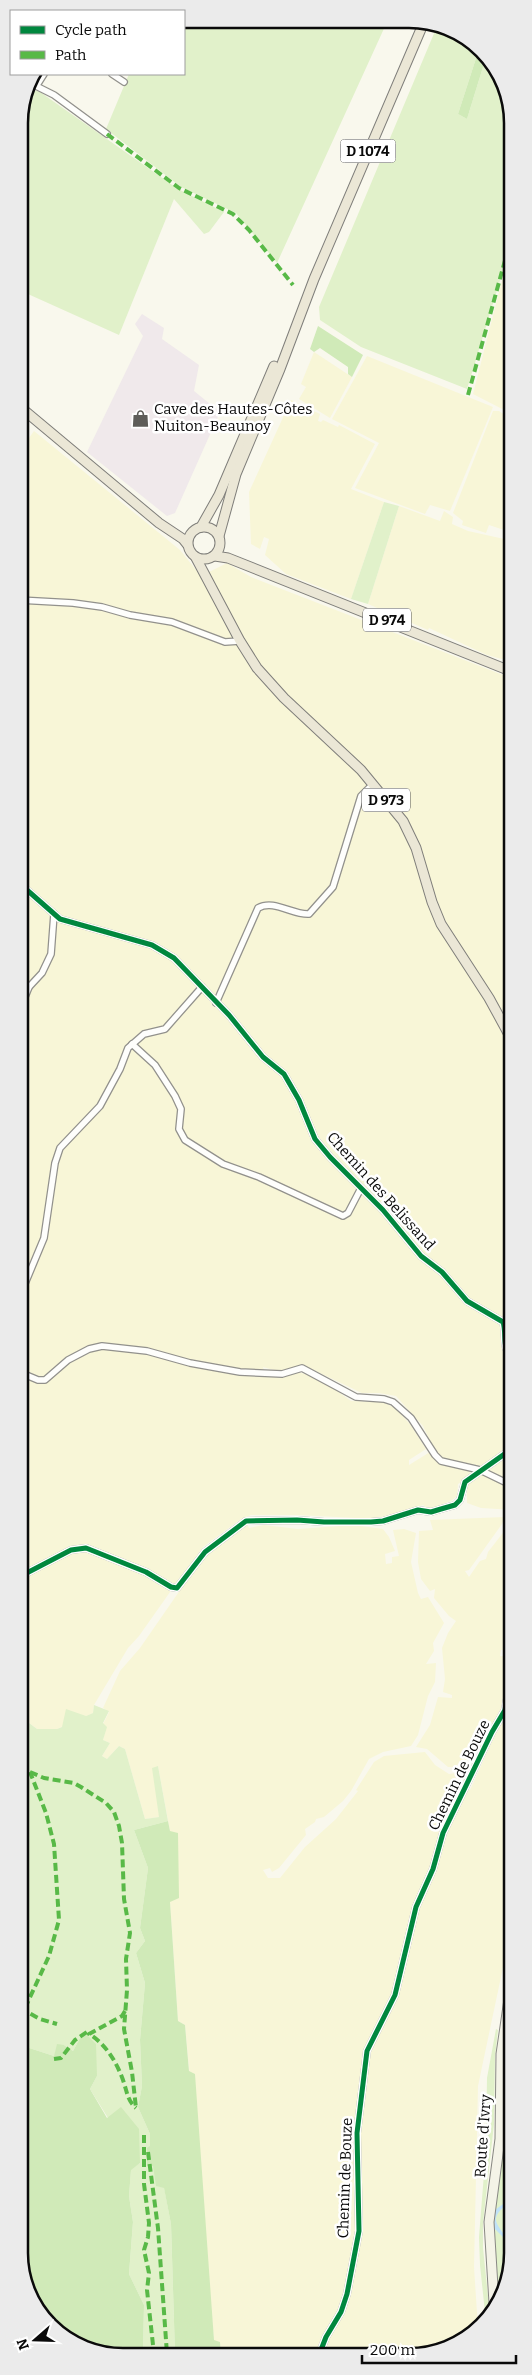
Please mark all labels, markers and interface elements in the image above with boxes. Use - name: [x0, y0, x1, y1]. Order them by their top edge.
- legend: [10, 10, 185, 75]
- text: Cycle path: [55, 21, 127, 39]
- text: Path: [55, 46, 87, 64]
- road number: D 1074: [340, 140, 396, 162]
- place label: Cave des Hautes-Côtes Nuiton-Beaunoy: [154, 400, 312, 435]
- shop icon: Cave des Hautes-Côtes Nuiton-Beaunoy: [130, 408, 150, 428]
- road number: D 974: [363, 608, 411, 632]
- road number: D 973: [362, 788, 410, 812]
- street label: Chemin des Belissand: [323, 1128, 439, 1254]
- street label: Chemin de Bouze: [424, 1717, 494, 1833]
- street label: Route d'Ivry: [471, 2094, 495, 2178]
- street label: Chemin de Bouze: [334, 2117, 356, 2239]
- north arrow: [10, 2315, 60, 2365]
- scale bar: [362, 2332, 516, 2364]
- text: N: [13, 2336, 33, 2352]
- text: 200 m: [370, 2341, 415, 2359]

